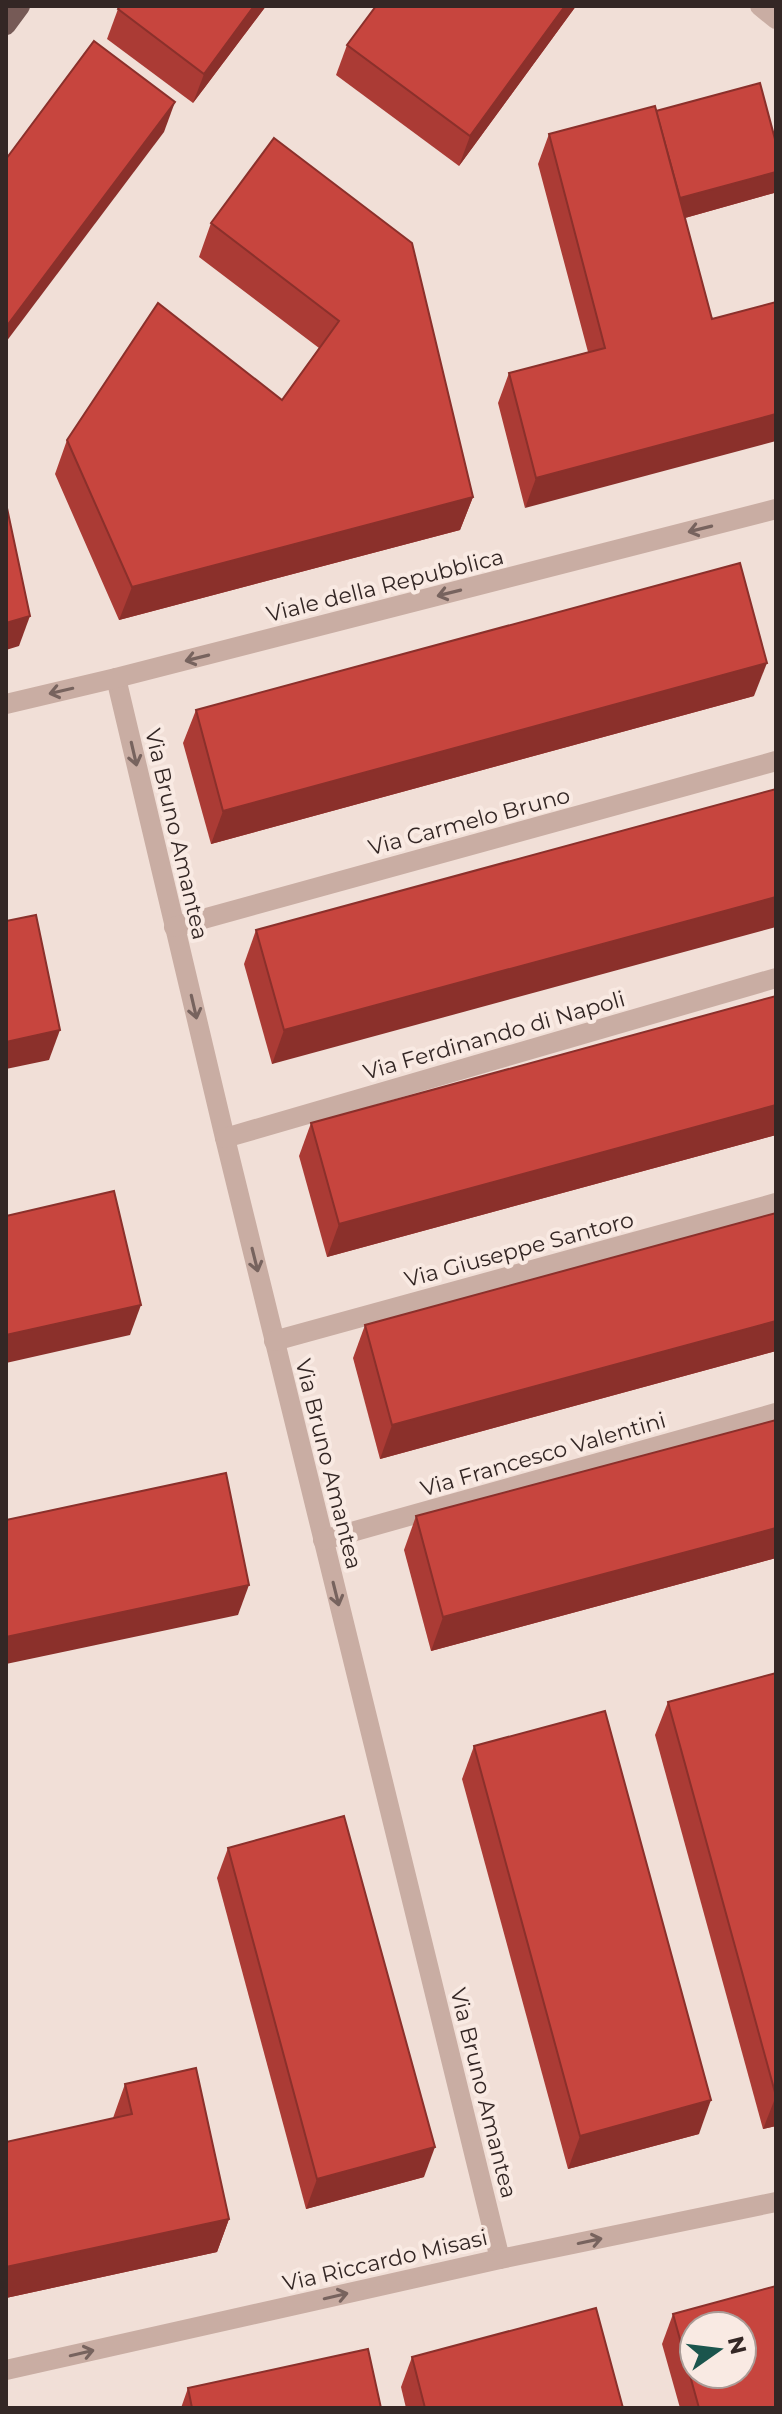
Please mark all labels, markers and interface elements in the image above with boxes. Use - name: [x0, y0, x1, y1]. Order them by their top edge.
- one-way arrow: [688, 522, 714, 537]
- street label: Viale della Repubblica: [264, 543, 507, 628]
- one-way arrow: [436, 587, 462, 602]
- one-way arrow: [184, 651, 210, 666]
- one-way arrow: [48, 684, 74, 699]
- street label: Via Bruno Amantea: [139, 726, 214, 942]
- one-way arrow: [127, 741, 142, 767]
- street label: Via Carmelo Bruno: [365, 782, 573, 861]
- street label: Via Ferdinando di Napoli: [360, 985, 628, 1086]
- one-way arrow: [187, 994, 202, 1020]
- street label: Via Giuseppe Santoro: [402, 1206, 637, 1293]
- one-way arrow: [248, 1246, 263, 1272]
- street label: Via Bruno Amantea: [289, 1356, 368, 1572]
- street label: Via Francesco Valentini: [417, 1407, 669, 1502]
- one-way arrow: [329, 1581, 344, 1607]
- street label: Via Bruno Amantea: [444, 1985, 523, 2201]
- street label: Via Riccardo Misasi: [280, 2224, 490, 2297]
- one-way arrow: [576, 2232, 602, 2247]
- one-way arrow: [322, 2288, 348, 2303]
- north arrow: [678, 2310, 758, 2390]
- text: N: [722, 2333, 752, 2357]
- one-way arrow: [69, 2345, 94, 2360]

